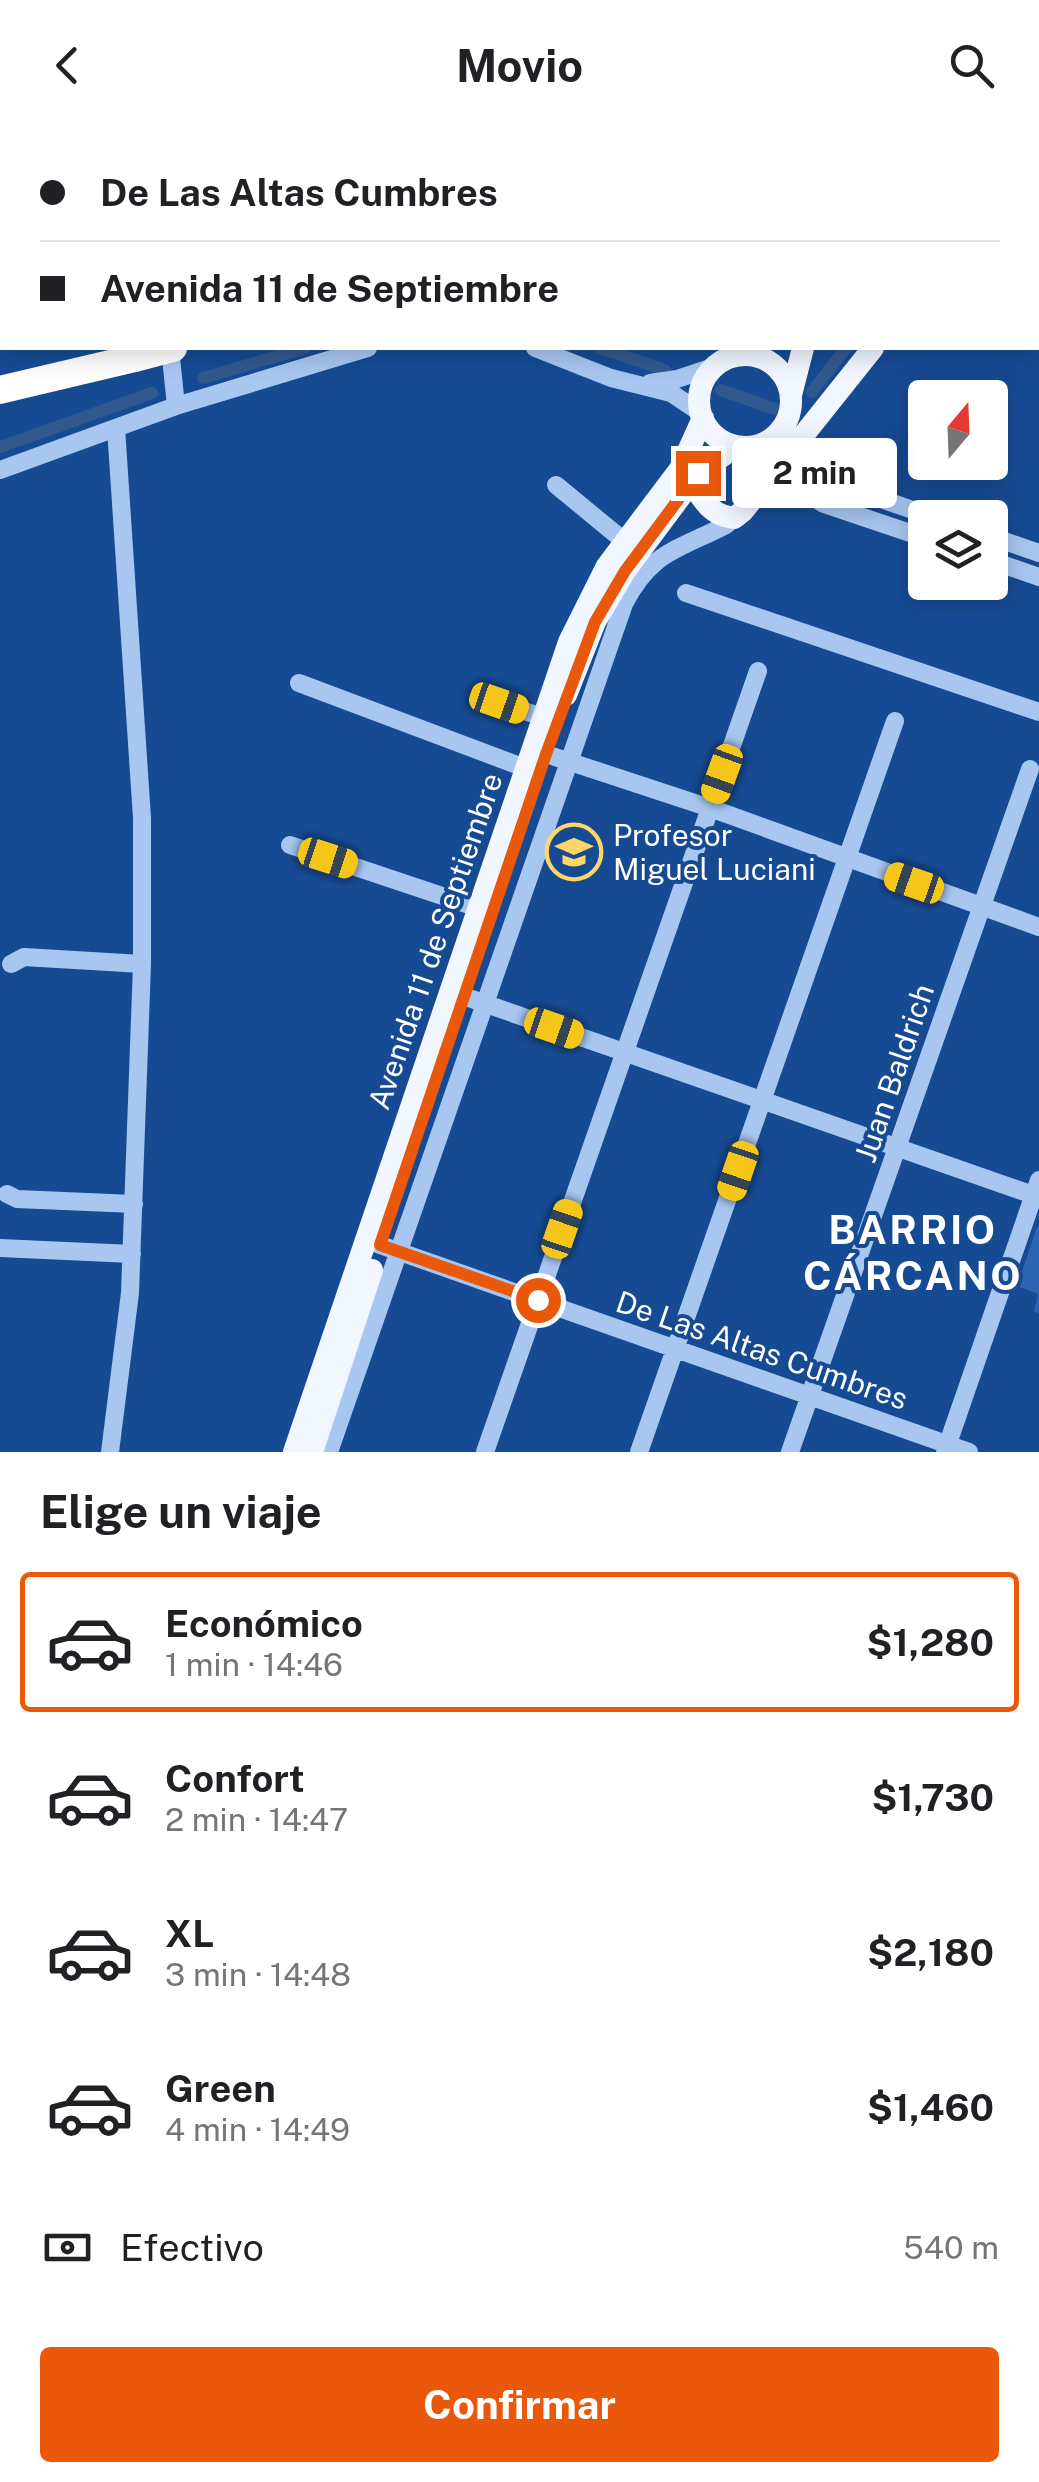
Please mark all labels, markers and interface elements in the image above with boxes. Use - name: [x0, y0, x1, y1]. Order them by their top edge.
- icon: back: [40, 38, 95, 93]
- icon: search: [944, 38, 999, 93]
- text: Movio: [456, 39, 583, 92]
- text: De Las Altas Cumbres: [100, 170, 498, 215]
- text: Avenida 11 de Septiembre: [100, 266, 559, 311]
- north arrow: [908, 380, 1008, 480]
- map controls: [908, 380, 1008, 600]
- callout: 2 min: [733, 438, 898, 508]
- route end: [676, 451, 721, 496]
- text: 2 min: [773, 454, 856, 491]
- button: layers: [908, 500, 1008, 600]
- car: [466, 679, 532, 727]
- car: [698, 741, 746, 807]
- street label: Avenida 11 de Septiembre: [360, 768, 510, 1114]
- place label: Profesor Miguel Luciani: [613, 817, 816, 887]
- school or university icon: Profesor Miguel Luciani: [544, 822, 604, 882]
- car: [295, 834, 361, 882]
- car: [881, 859, 947, 907]
- street label: Juan Baldrich: [847, 979, 941, 1167]
- car: [521, 1004, 587, 1052]
- car: [714, 1138, 762, 1204]
- car: [538, 1196, 586, 1262]
- district label: BARRIO CÁRCANO: [803, 1206, 1023, 1299]
- route start: [516, 1278, 561, 1323]
- street label: De Las Altas Cumbres: [612, 1283, 912, 1417]
- text: Elige un viaje: [40, 1485, 322, 1538]
- icon: car: [45, 1597, 135, 1687]
- text: Económico: [165, 1601, 363, 1646]
- text: $1,280: [867, 1620, 994, 1665]
- text: 1 min · 14:46: [165, 1646, 343, 1683]
- icon: car: [45, 1752, 135, 1842]
- text: Confort: [165, 1756, 305, 1801]
- text: $1,730: [871, 1775, 994, 1820]
- text: 2 min · 14:47: [165, 1801, 348, 1838]
- icon: car: [45, 1907, 135, 1997]
- text: XL: [165, 1911, 214, 1956]
- text: $2,180: [867, 1930, 994, 1975]
- text: 3 min · 14:48: [165, 1956, 351, 1993]
- icon: car: [45, 2062, 135, 2152]
- text: Green: [165, 2066, 276, 2111]
- text: $1,460: [867, 2085, 994, 2130]
- text: 4 min · 14:49: [165, 2111, 350, 2148]
- icon: cash: [40, 2220, 95, 2275]
- text: Efectivo: [120, 2225, 264, 2270]
- text: 540 m: [903, 2229, 999, 2266]
- button: Confirmar: [40, 2347, 999, 2462]

